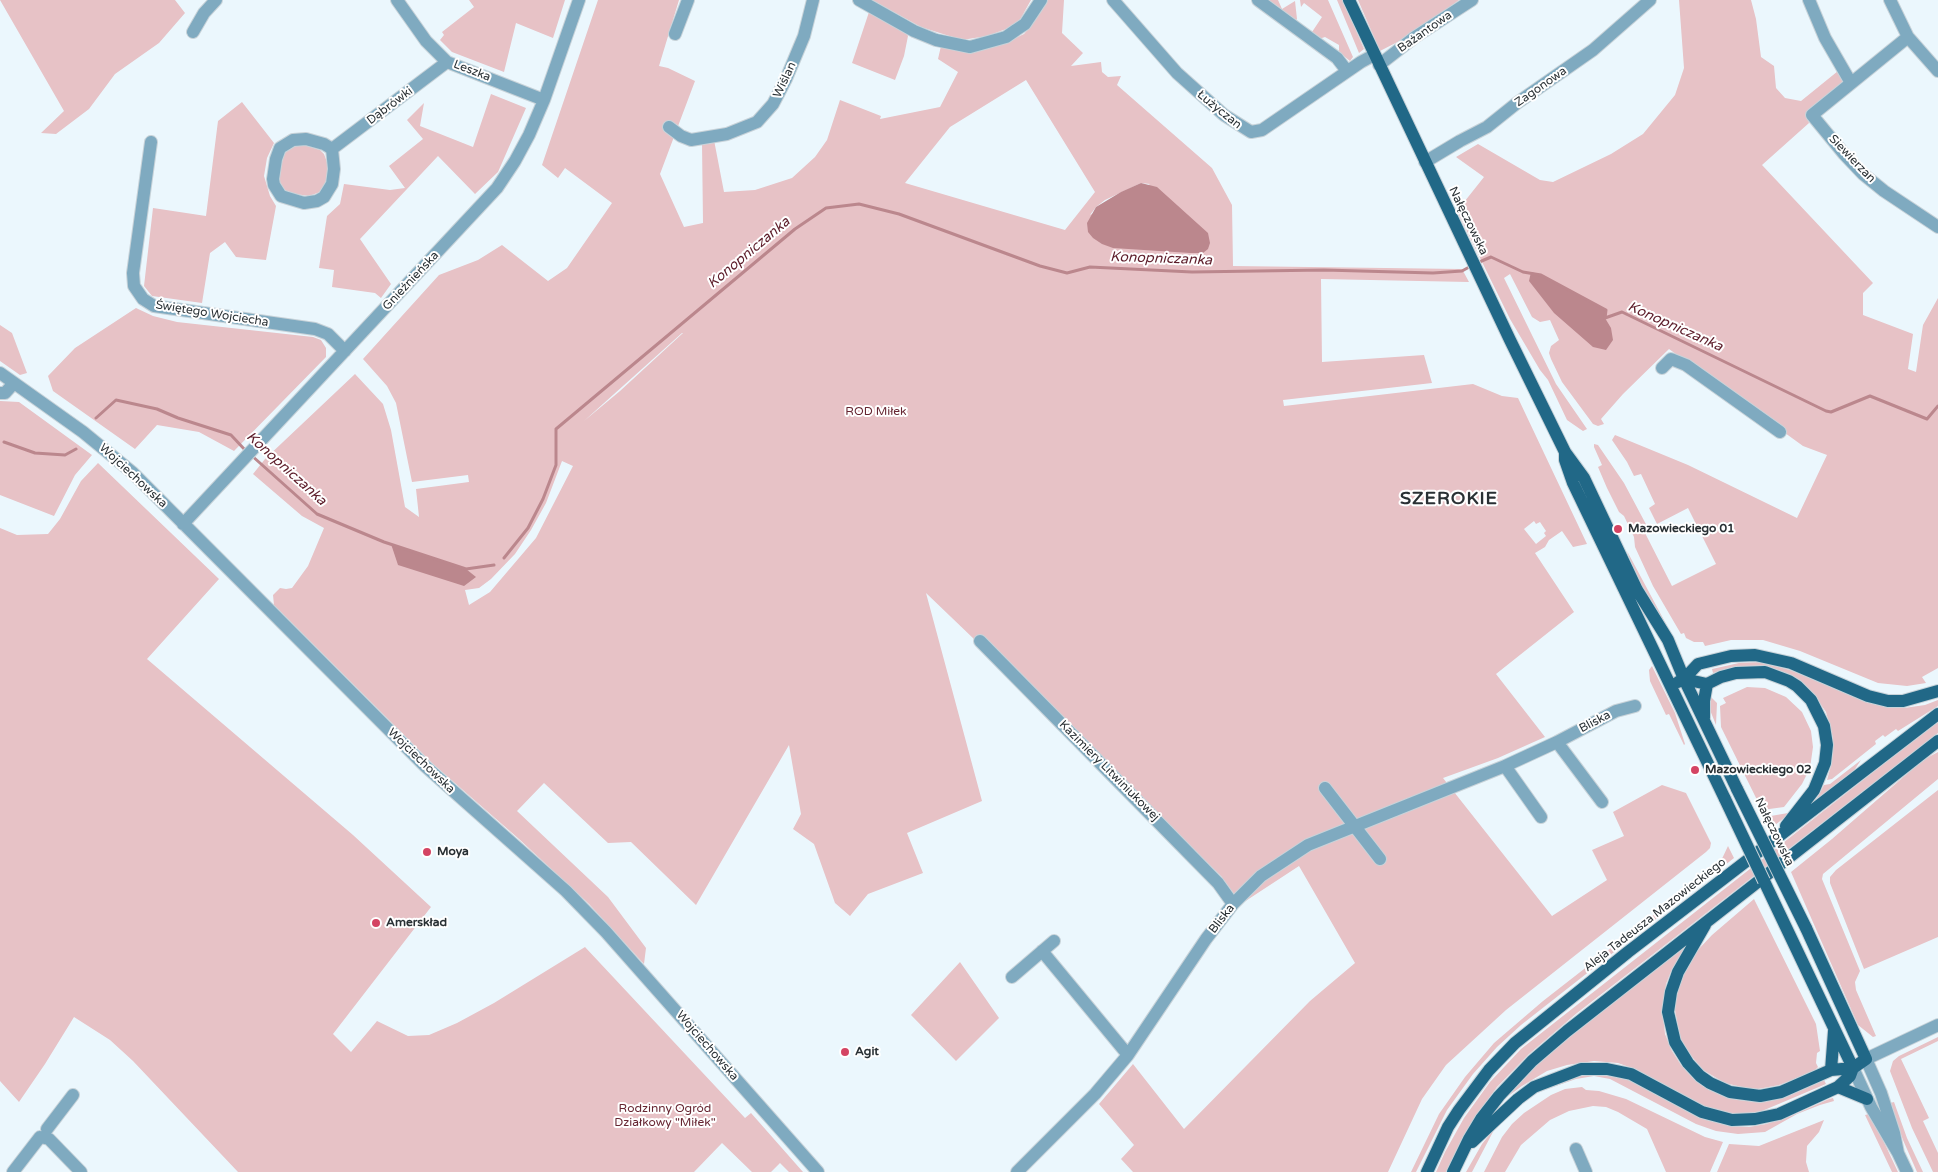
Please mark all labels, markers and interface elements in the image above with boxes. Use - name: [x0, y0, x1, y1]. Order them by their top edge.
- street label: Bażantowa: [1395, 8, 1455, 56]
- street label: Leszka: [451, 57, 493, 85]
- street label: Wiślan: [770, 60, 800, 100]
- street label: Zagonowa: [1512, 64, 1570, 110]
- street label: Dąbrówki: [364, 84, 416, 128]
- street label: Łużyczan: [1194, 88, 1244, 132]
- street label: Siewierzan: [1826, 132, 1878, 186]
- street label: Nałęczowska: [1445, 184, 1491, 258]
- water label: Konopniczanka: [705, 214, 793, 292]
- street label: Gnieźnieńska: [380, 248, 442, 314]
- water label: Konopniczanka: [1110, 249, 1212, 269]
- street label: Świętego Wojciecha: [155, 298, 269, 330]
- water label: Konopniczanka: [1625, 299, 1725, 355]
- park label: ROD Miłek: [845, 405, 907, 419]
- water label: Konopniczanka: [242, 429, 330, 509]
- street label: Wojciechowska: [96, 441, 170, 511]
- district label: SZEROKIE: [1399, 488, 1499, 510]
- place label: Mazowieckiego 01: [1628, 522, 1735, 536]
- marker: Mazowieckiego 01: [1612, 523, 1624, 535]
- street label: Bliska: [1577, 708, 1613, 736]
- street label: Kazimiery Litwiniukowej: [1056, 718, 1162, 824]
- street label: Wojciechowska: [385, 725, 457, 797]
- place label: Mazowieckiego 02: [1705, 763, 1812, 777]
- marker: Mazowieckiego 02: [1689, 764, 1701, 776]
- street label: Nałęczowska: [1751, 795, 1797, 869]
- place label: Moya: [437, 845, 469, 859]
- marker: Moya: [421, 846, 433, 858]
- street label: Aleja Tadeusza Mazowieckiego: [1581, 855, 1729, 975]
- street label: Bliska: [1206, 902, 1238, 936]
- place label: Amerskład: [386, 916, 447, 930]
- marker: Amerskład: [370, 917, 382, 929]
- street label: Wojciechowska: [673, 1008, 741, 1084]
- place label: Agit: [855, 1045, 879, 1059]
- marker: Agit: [839, 1046, 851, 1058]
- park label: Rodzinny Ogród Działkowy "Miłek": [614, 1102, 716, 1130]

